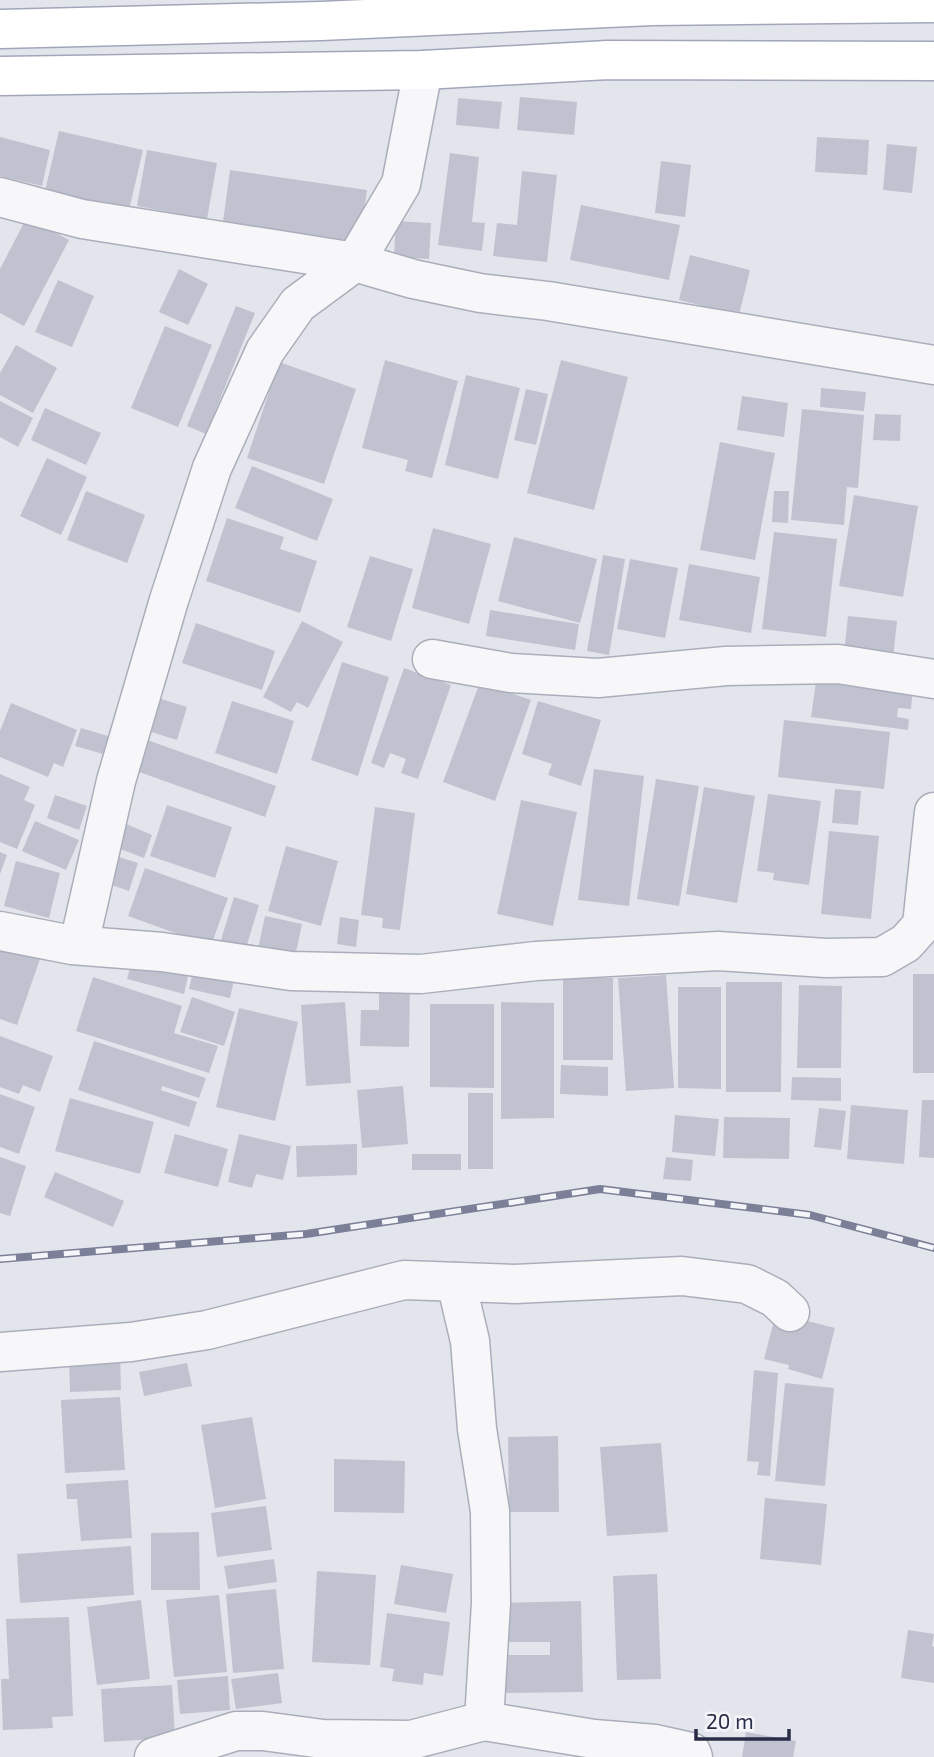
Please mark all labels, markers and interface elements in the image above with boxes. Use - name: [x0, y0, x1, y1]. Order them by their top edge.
- scale bar: [696, 1698, 789, 1742]
- text: 20 m: [706, 1708, 754, 1733]

